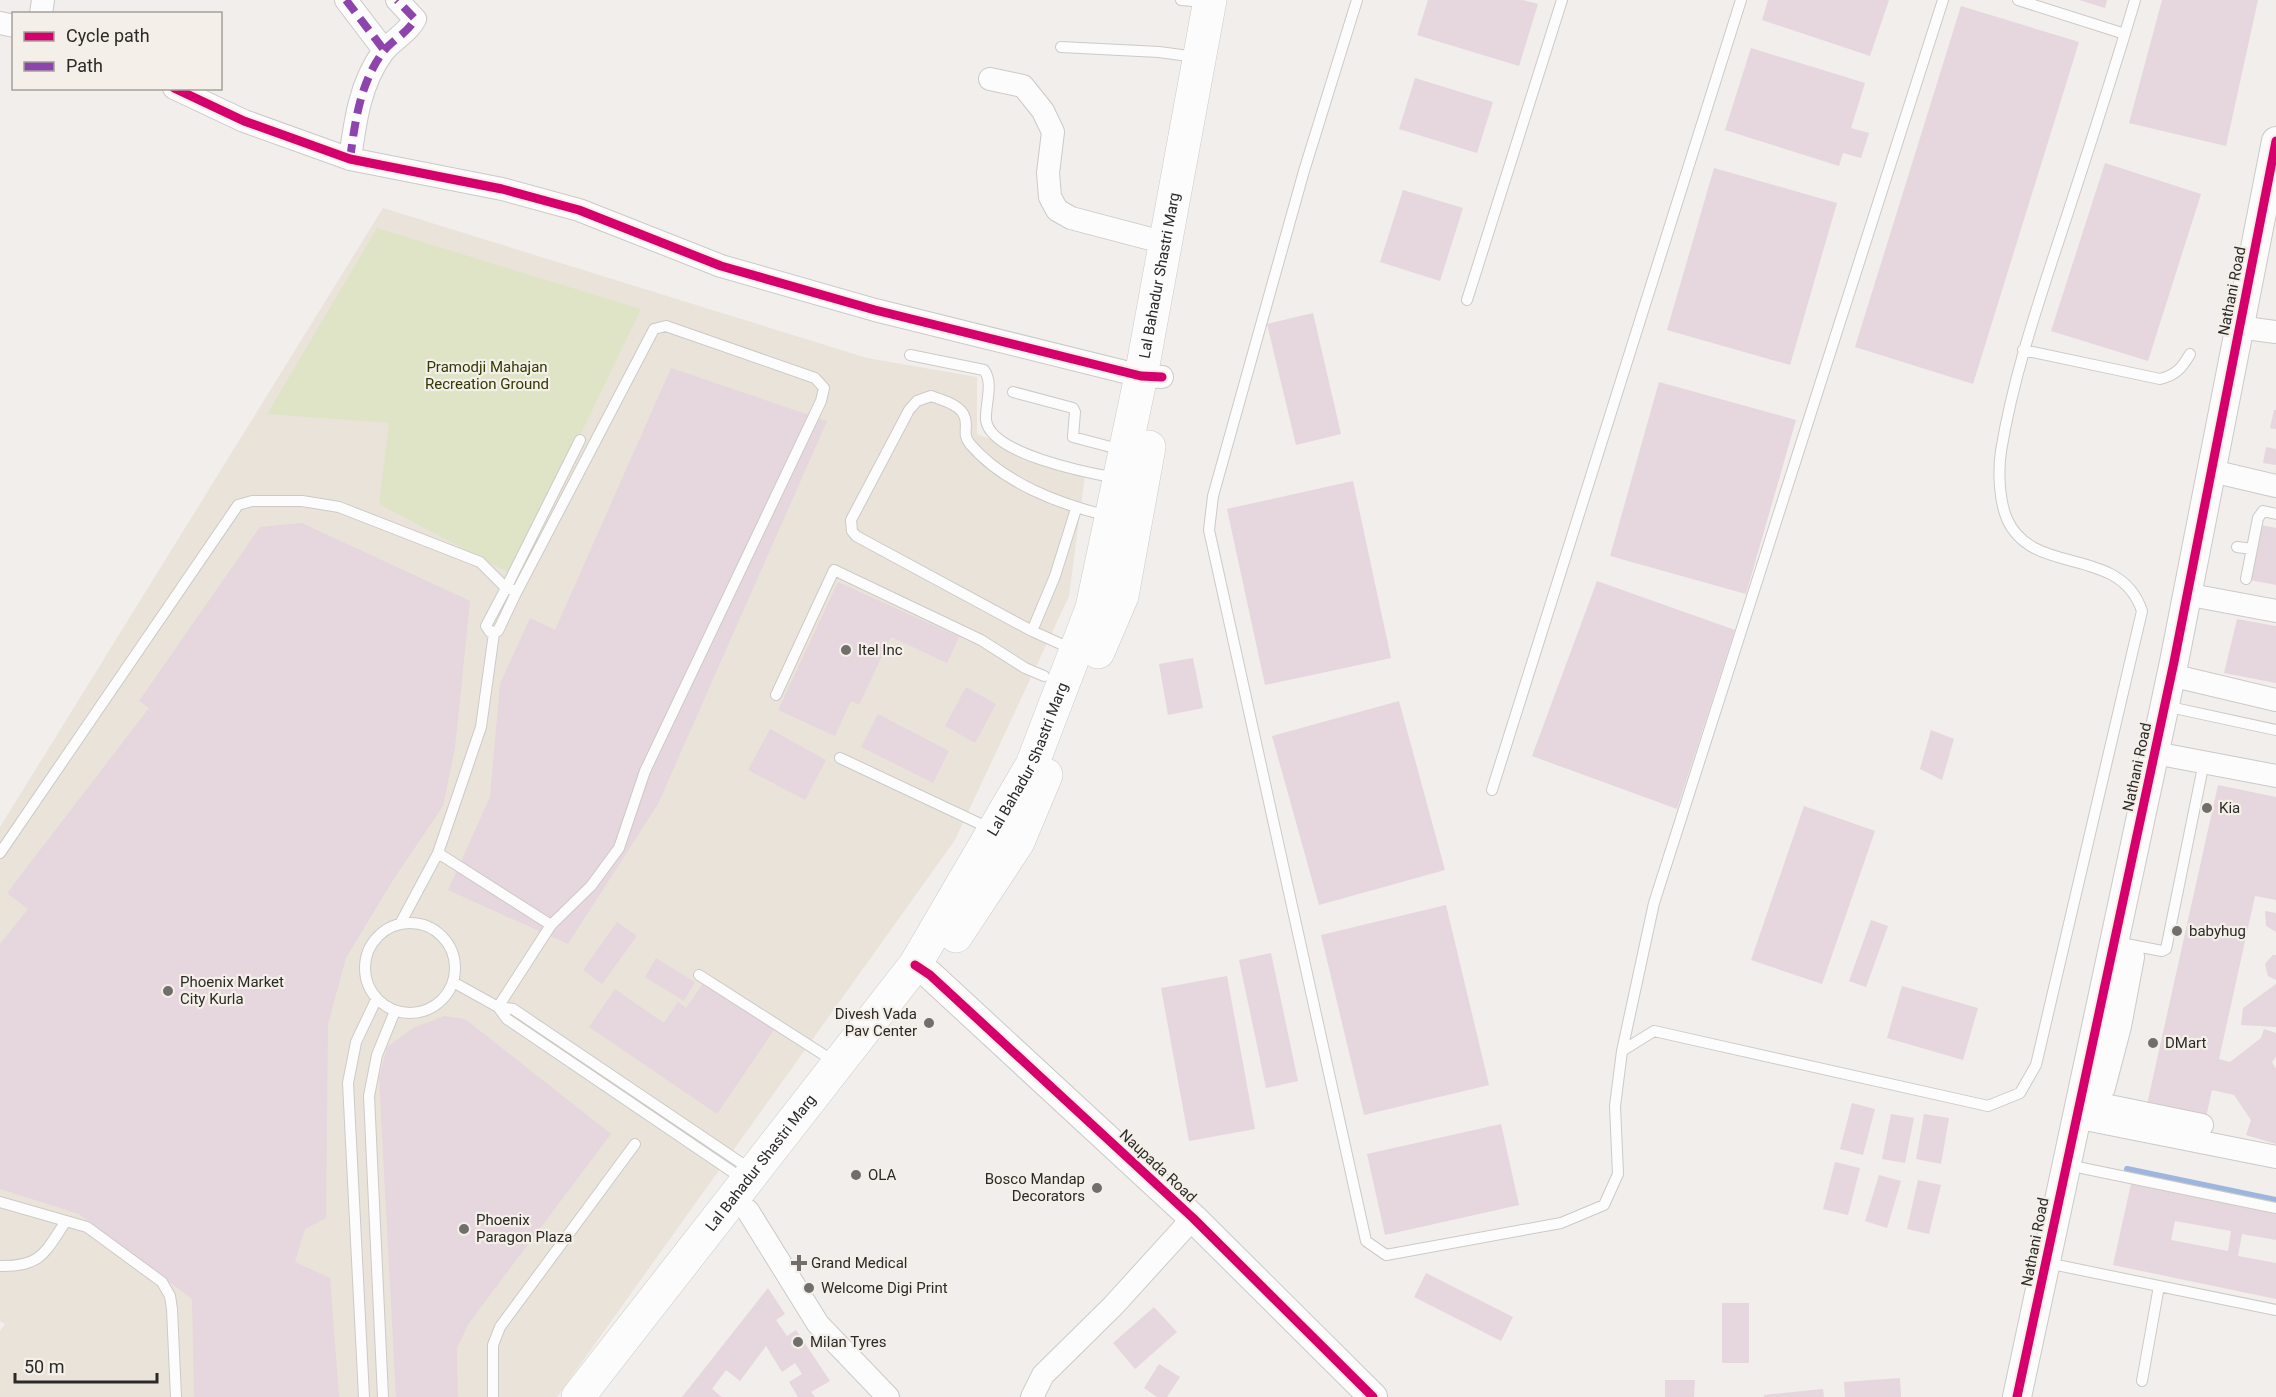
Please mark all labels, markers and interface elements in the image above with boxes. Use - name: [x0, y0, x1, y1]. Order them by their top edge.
- legend: [12, 12, 222, 90]
- text: Cycle path: [66, 25, 150, 46]
- text: Path: [66, 55, 103, 76]
- street label: Lal Bahadur Shastri Marg: [1135, 191, 1183, 360]
- street label: Nathani Road: [2215, 245, 2249, 337]
- park label: Pramodji Mahajan Recreation Ground: [425, 358, 549, 393]
- place label: Itel Inc: [858, 641, 903, 659]
- marker: Itel Inc: [839, 643, 853, 657]
- street label: Lal Bahadur Shastri Marg: [983, 680, 1072, 839]
- street label: Nathani Road: [2119, 721, 2155, 813]
- place label: Kia: [2219, 799, 2240, 817]
- marker: Kia: [2200, 801, 2214, 815]
- place label: babyhug: [2189, 922, 2246, 940]
- marker: babyhug: [2170, 924, 2184, 938]
- place label: Phoenix Market City Kurla: [180, 973, 284, 1008]
- marker: Phoenix Market City Kurla: [161, 984, 175, 998]
- place label: Divesh Vada Pav Center: [835, 1005, 917, 1040]
- marker: Divesh Vada Pav Center: [922, 1016, 936, 1030]
- place label: DMart: [2165, 1034, 2207, 1052]
- marker: DMart: [2146, 1036, 2160, 1050]
- street label: Lal Bahadur Shastri Marg: [702, 1091, 820, 1235]
- street label: Naupada Road: [1116, 1126, 1200, 1206]
- place label: OLA: [868, 1166, 897, 1184]
- marker: OLA: [849, 1168, 863, 1182]
- place label: Bosco Mandap Decorators: [985, 1170, 1085, 1205]
- marker: Bosco Mandap Decorators: [1090, 1181, 1104, 1195]
- street label: Nathani Road: [2018, 1196, 2052, 1288]
- place label: Phoenix Paragon Plaza: [476, 1211, 572, 1246]
- marker: Phoenix Paragon Plaza: [457, 1222, 471, 1236]
- place label: Grand Medical: [811, 1254, 907, 1272]
- marker: Grand Medical: [792, 1256, 806, 1270]
- place label: Welcome Digi Print: [821, 1279, 948, 1297]
- marker: Welcome Digi Print: [802, 1281, 816, 1295]
- place label: Milan Tyres: [810, 1333, 886, 1351]
- marker: Milan Tyres: [791, 1335, 805, 1349]
- scale bar: [15, 1346, 158, 1384]
- text: 50 m: [24, 1356, 64, 1377]

